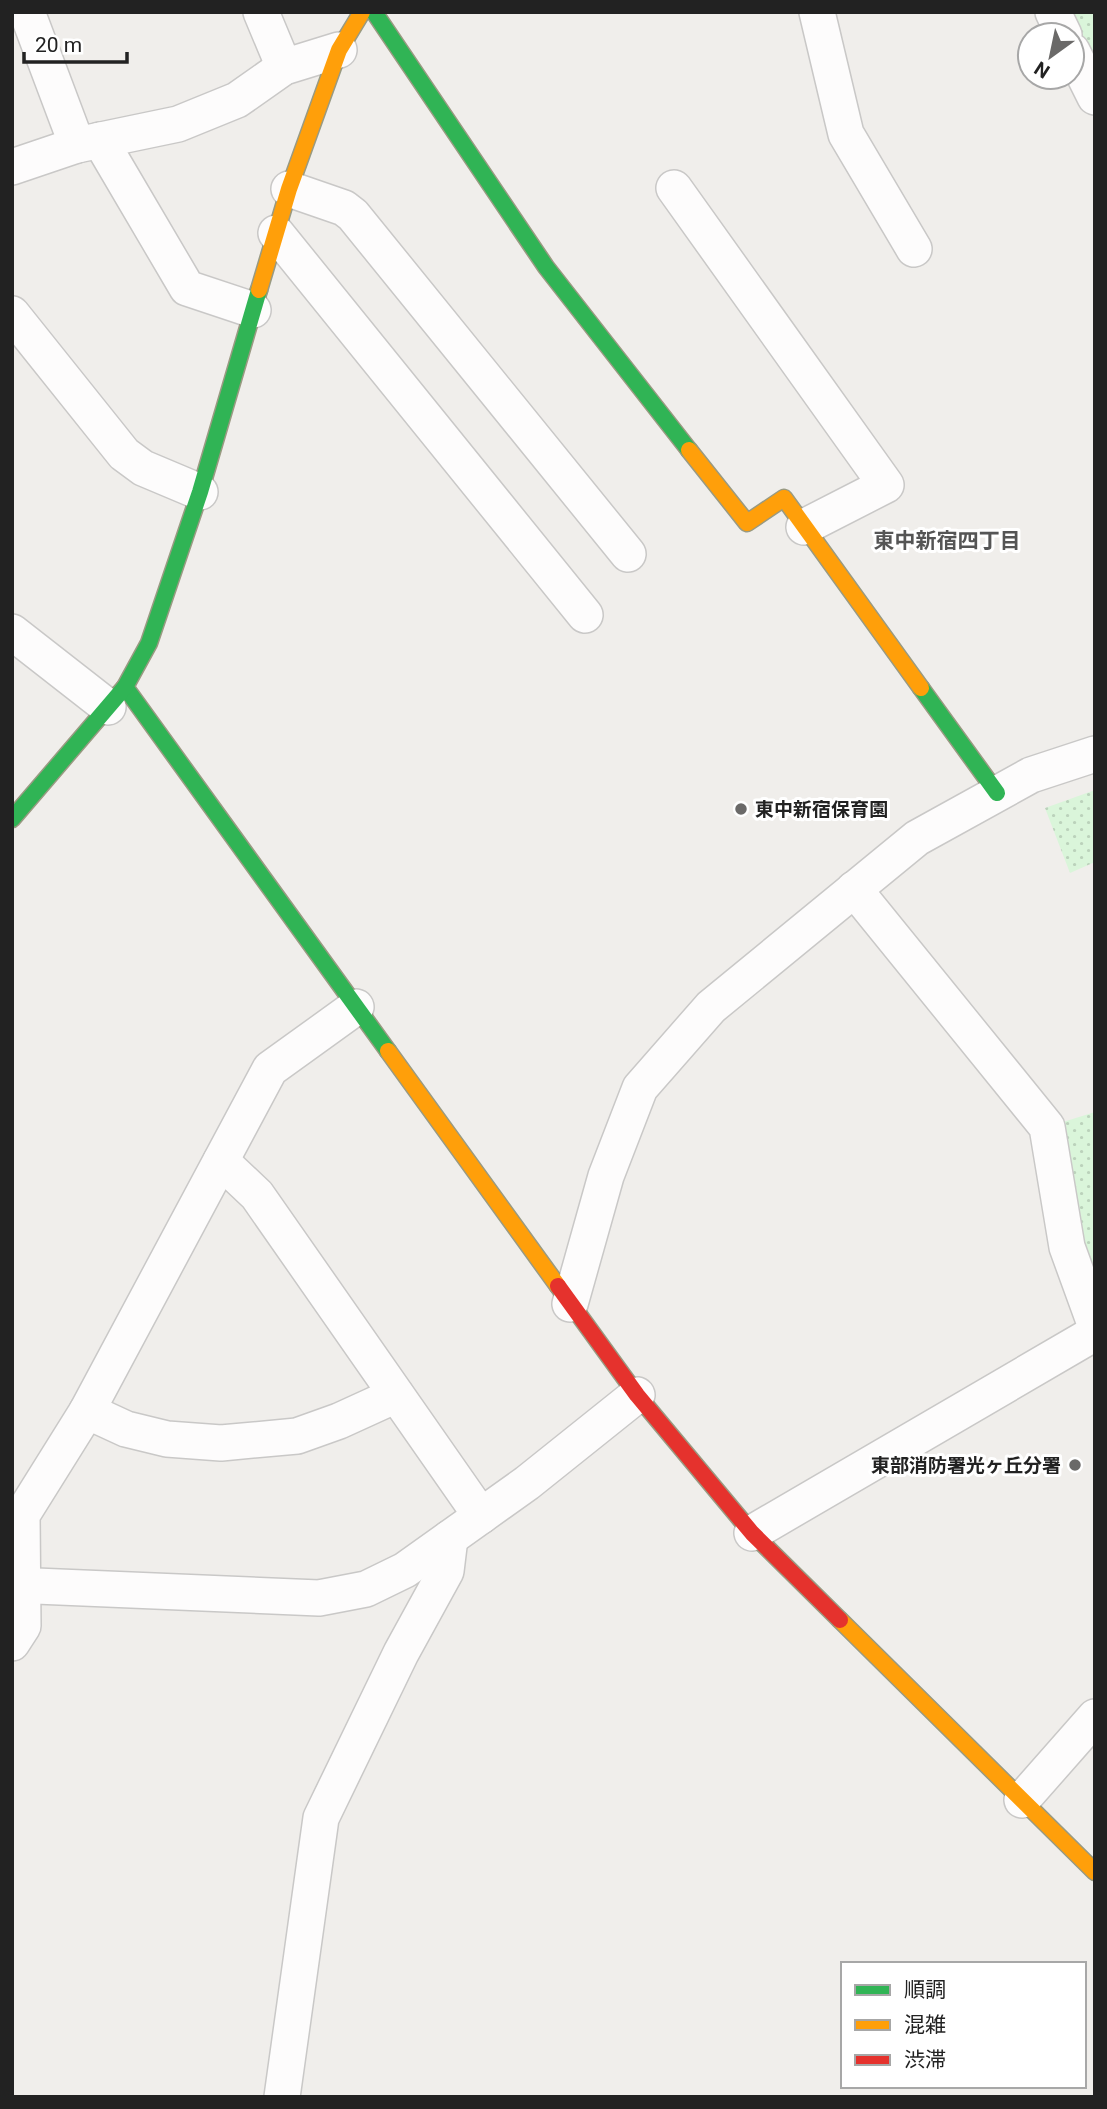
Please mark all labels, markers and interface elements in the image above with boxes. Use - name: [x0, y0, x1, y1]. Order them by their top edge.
- scale bar: [24, 21, 128, 65]
- north arrow: [1016, 21, 1086, 91]
- text: 20 m: [35, 33, 82, 57]
- text: N: [1030, 57, 1054, 83]
- district label: 東中新宿四丁目: [874, 529, 1021, 553]
- place label: 東中新宿保育園: [755, 798, 888, 821]
- marker: 東中新宿保育園: [733, 801, 749, 817]
- place label: 東部消防署光ヶ丘分署: [871, 1454, 1061, 1477]
- marker: 東部消防署光ヶ丘分署: [1067, 1457, 1083, 1473]
- legend: [841, 1962, 1086, 2088]
- text: 順調: [904, 1978, 946, 2002]
- text: 混雑: [904, 2013, 946, 2037]
- text: 渋滞: [904, 2048, 946, 2072]

